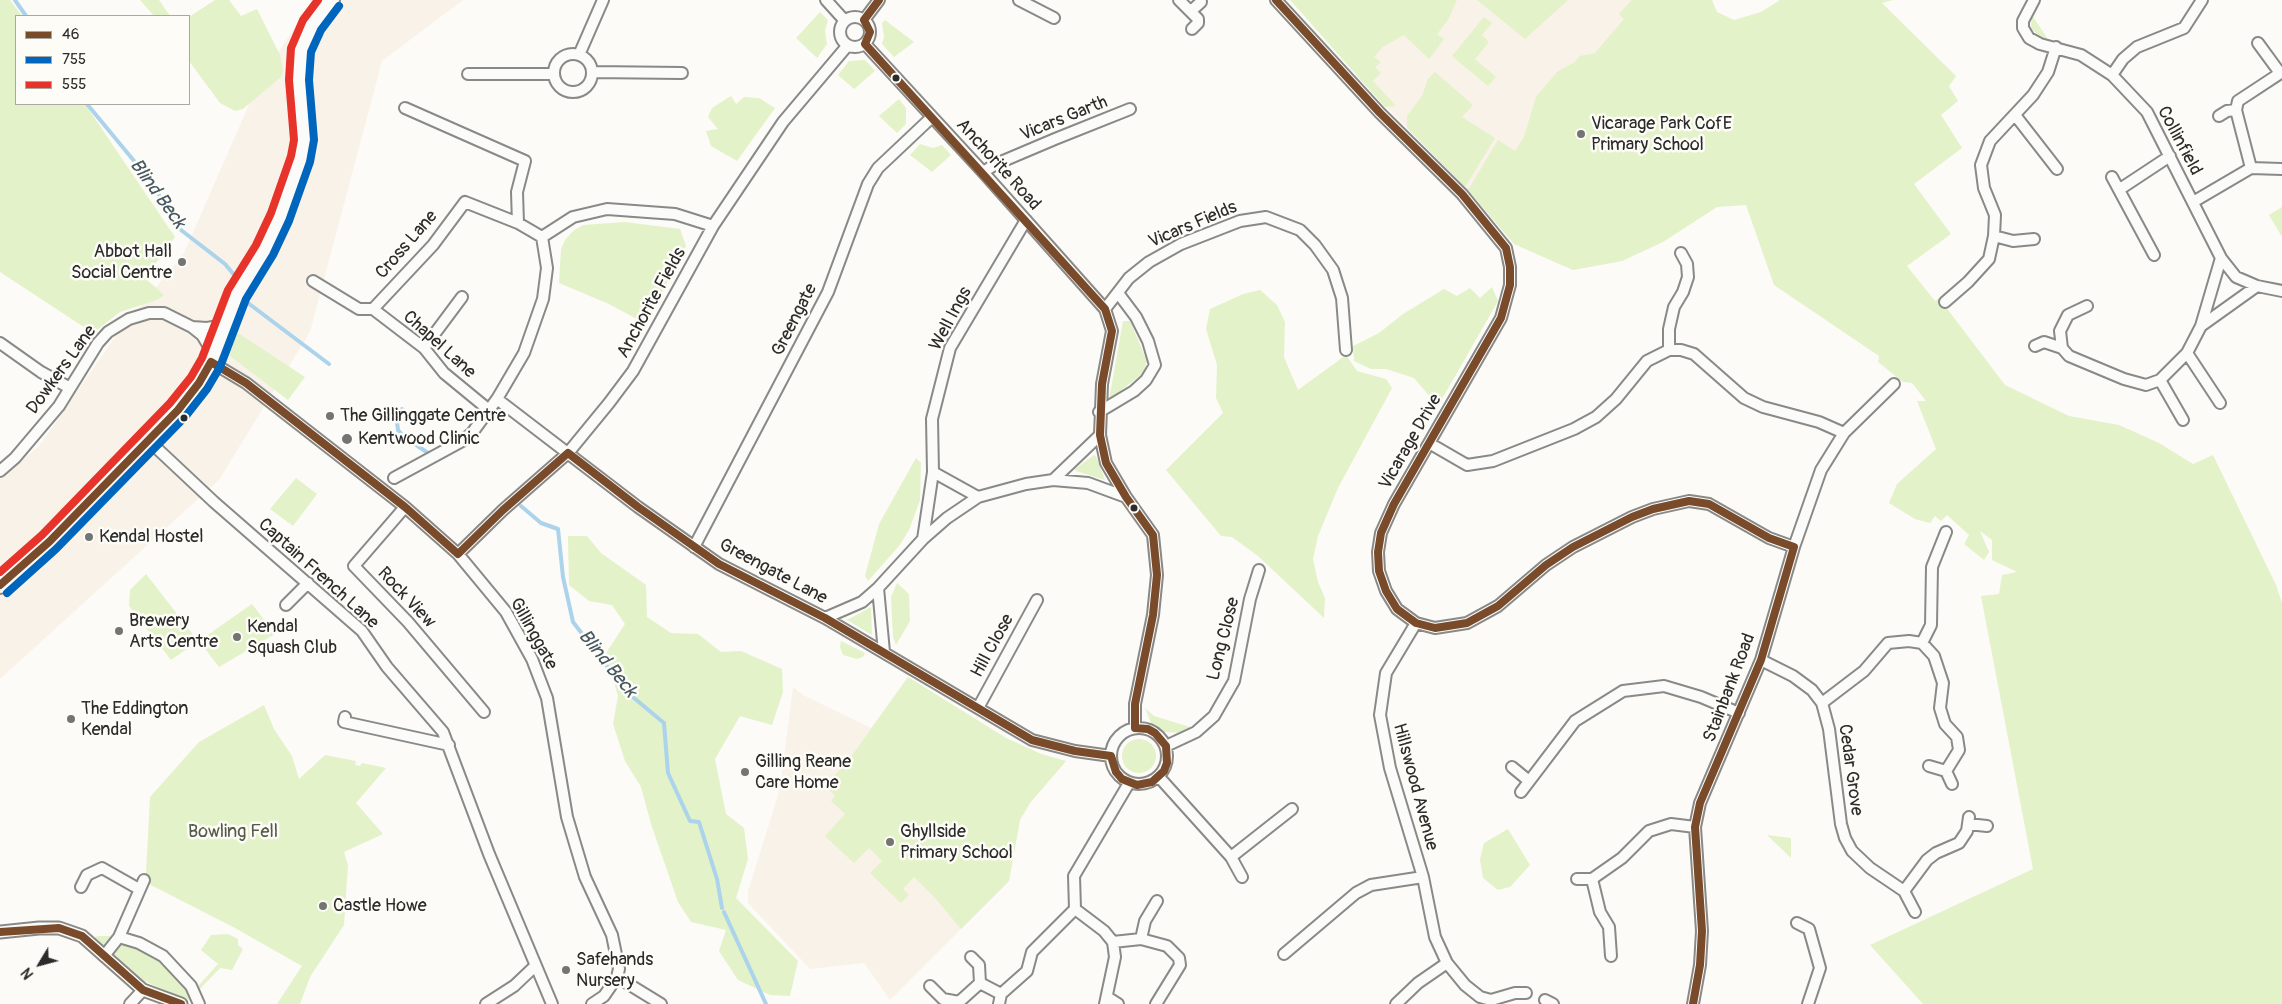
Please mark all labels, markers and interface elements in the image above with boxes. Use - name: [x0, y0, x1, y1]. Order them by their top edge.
- legend: [15, 15, 190, 105]
- text: 46: [62, 25, 79, 44]
- text: 755: [62, 50, 86, 69]
- unlabelled marker: [891, 73, 901, 83]
- text: 555: [62, 75, 86, 94]
- street label: Vicars Garth: [1017, 92, 1111, 146]
- street label: Collinfield: [2152, 103, 2206, 179]
- place label: Vicarage Park CofE Primary School: [1591, 113, 1732, 156]
- street label: Anchorite Road: [951, 115, 1045, 215]
- marker: Vicarage Park CofE Primary School: [1575, 128, 1587, 140]
- water label: Blind Beck: [124, 155, 190, 233]
- street label: Vicars Fields: [1146, 197, 1240, 253]
- street label: Cross Lane: [371, 206, 443, 284]
- place label: Abbot Hall Social Centre: [71, 241, 172, 284]
- street label: Anchorite Fields: [613, 244, 691, 362]
- marker: Abbot Hall Social Centre: [176, 256, 188, 268]
- street label: Greengate: [768, 280, 822, 360]
- street label: Well Ings: [925, 283, 977, 355]
- street label: Chapel Lane: [398, 307, 480, 383]
- street label: Dowkers Lane: [22, 321, 102, 419]
- street label: Vicarage Drive: [1375, 390, 1447, 494]
- place label: The Gillinggate Centre: [340, 405, 506, 427]
- marker: The Gillinggate Centre: [324, 410, 336, 422]
- unlabelled marker: [179, 413, 189, 423]
- place label: Kentwood Clinic: [358, 428, 480, 450]
- marker: Kentwood Clinic: [340, 432, 354, 446]
- unlabelled marker: [1129, 503, 1139, 513]
- street label: Captain French Lane: [253, 514, 383, 634]
- place label: Kendal Hostel: [99, 526, 203, 548]
- marker: Kendal Hostel: [83, 531, 95, 543]
- street label: Greengate Lane: [715, 534, 831, 610]
- street label: Rock View: [372, 563, 440, 633]
- street label: Gillinggate: [504, 594, 562, 674]
- street label: Long Close: [1203, 595, 1245, 683]
- place label: Brewery Arts Centre: [129, 610, 218, 652]
- street label: Hill Close: [967, 611, 1019, 681]
- place label: Kendal Squash Club: [247, 616, 337, 659]
- marker: Brewery Arts Centre: [113, 625, 125, 637]
- water label: Blind Beck: [573, 626, 641, 702]
- marker: Kendal Squash Club: [231, 631, 243, 643]
- street label: Stainbank Road: [1699, 631, 1761, 745]
- place label: The Eddington Kendal: [81, 698, 188, 741]
- marker: The Eddington Kendal: [65, 713, 77, 725]
- street label: Hillswood Avenue: [1388, 721, 1442, 853]
- street label: Cedar Grove: [1833, 723, 1867, 817]
- place label: Gilling Reane Care Home: [755, 751, 851, 794]
- marker: Gilling Reane Care Home: [739, 766, 751, 778]
- park label: Bowling Fell: [188, 821, 278, 843]
- place label: Ghyllside Primary School: [900, 821, 1013, 864]
- marker: Ghyllside Primary School: [884, 836, 896, 848]
- place label: Castle Howe: [333, 895, 427, 917]
- marker: Castle Howe: [317, 900, 329, 912]
- north arrow: [15, 939, 65, 989]
- place label: Safehands Nursery: [576, 949, 653, 992]
- text: N: [18, 964, 37, 982]
- marker: Safehands Nursery: [560, 964, 572, 976]

